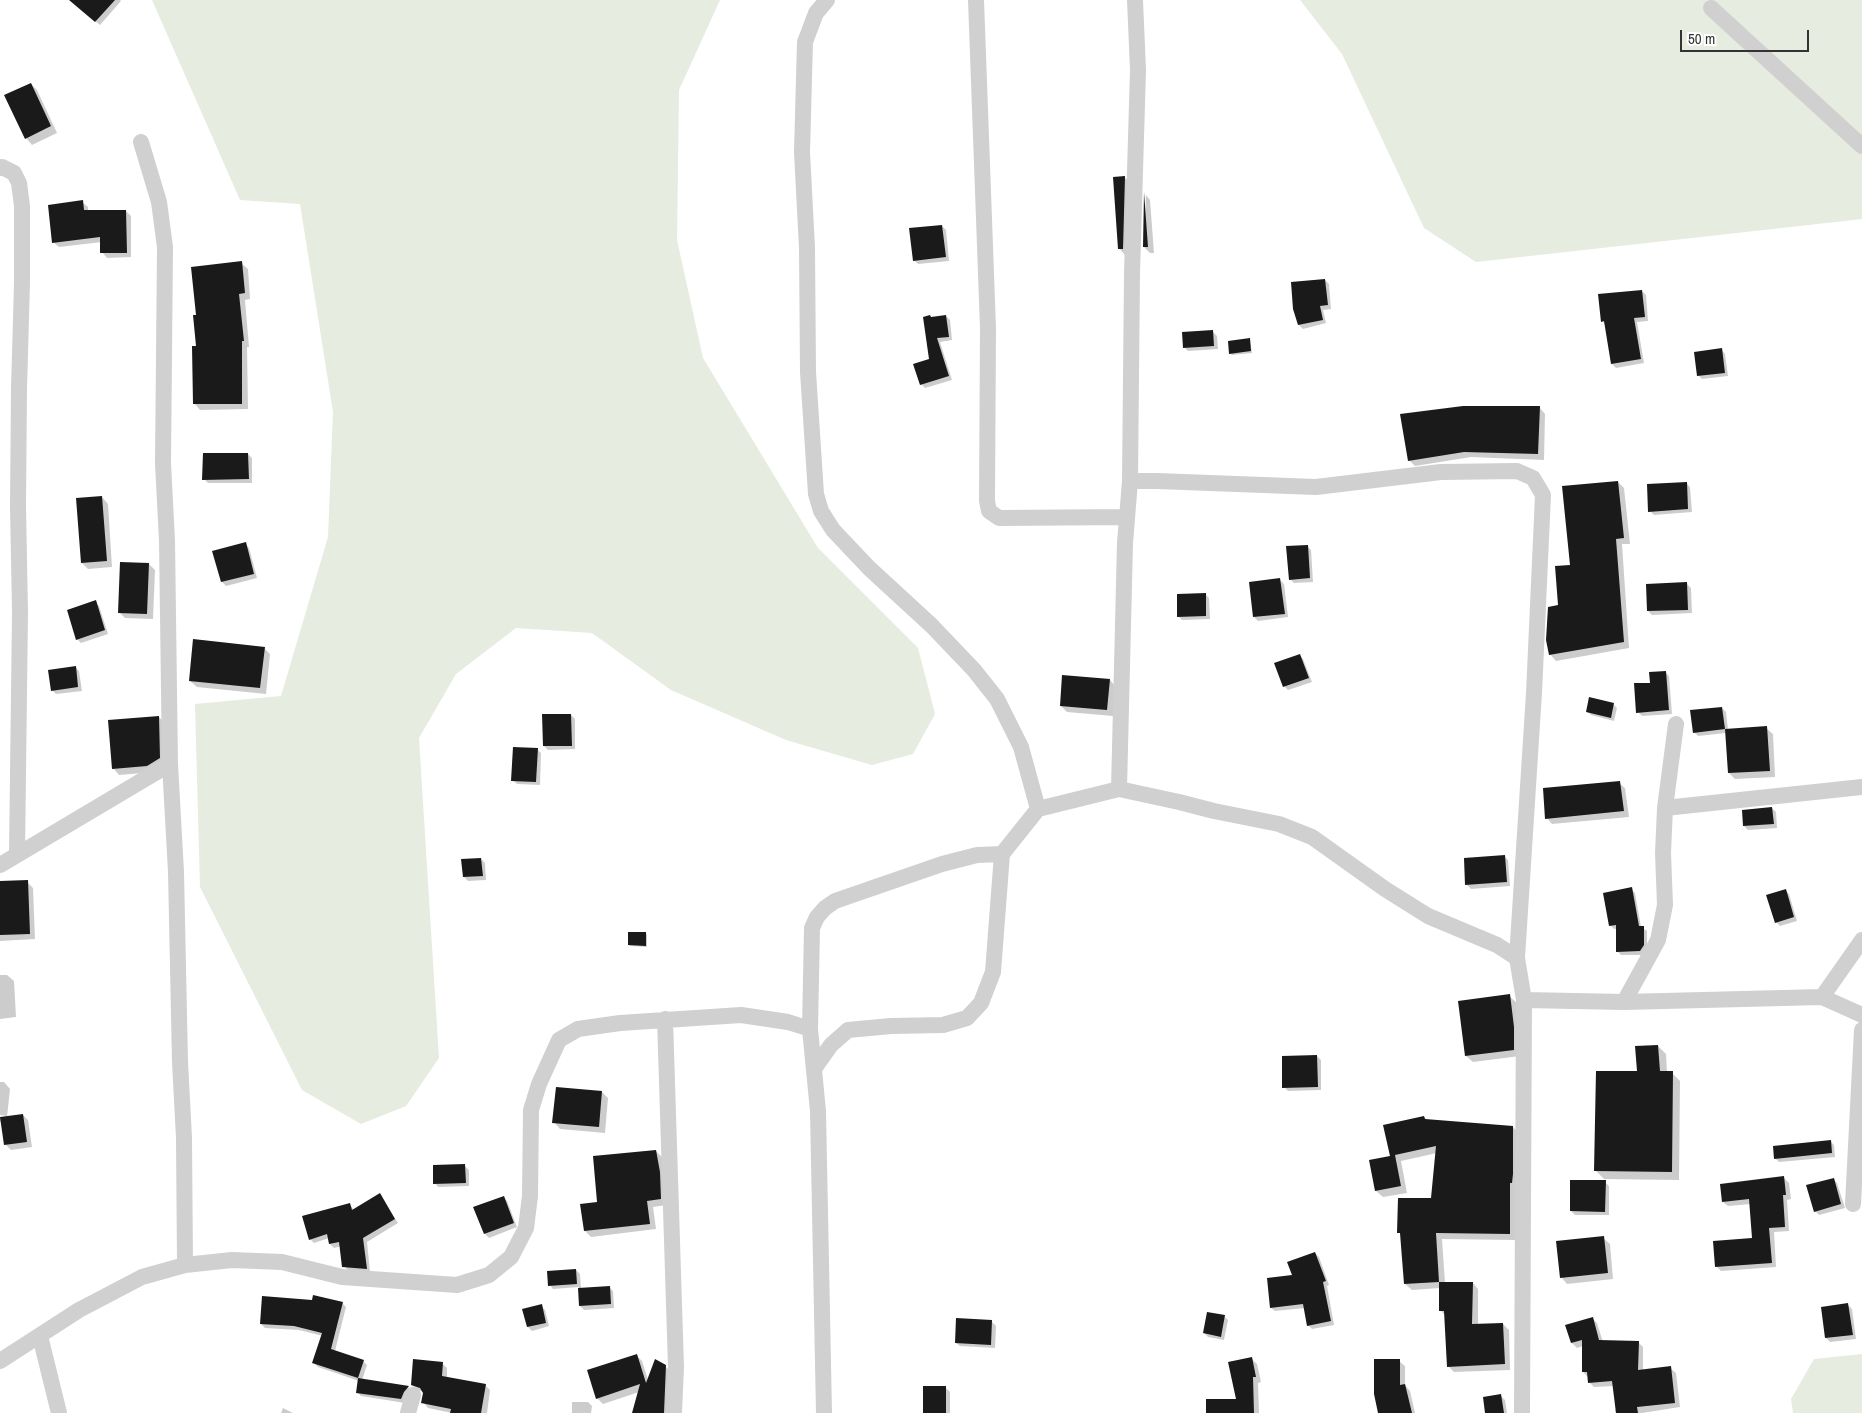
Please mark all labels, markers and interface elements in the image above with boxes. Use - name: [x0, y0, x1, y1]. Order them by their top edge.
- scale bar: [1682, 20, 1811, 52]
- text: 50 m: [1688, 28, 1715, 49]

